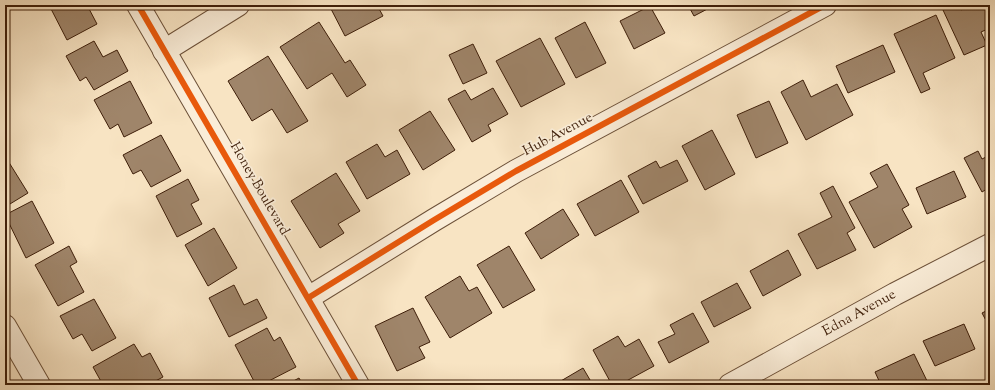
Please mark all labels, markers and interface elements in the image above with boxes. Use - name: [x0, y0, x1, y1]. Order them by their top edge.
- street label: Hub Avenue: [520, 108, 596, 162]
- street label: Honey Boulevard: [224, 139, 294, 239]
- street label: Edna Avenue: [819, 285, 900, 342]

